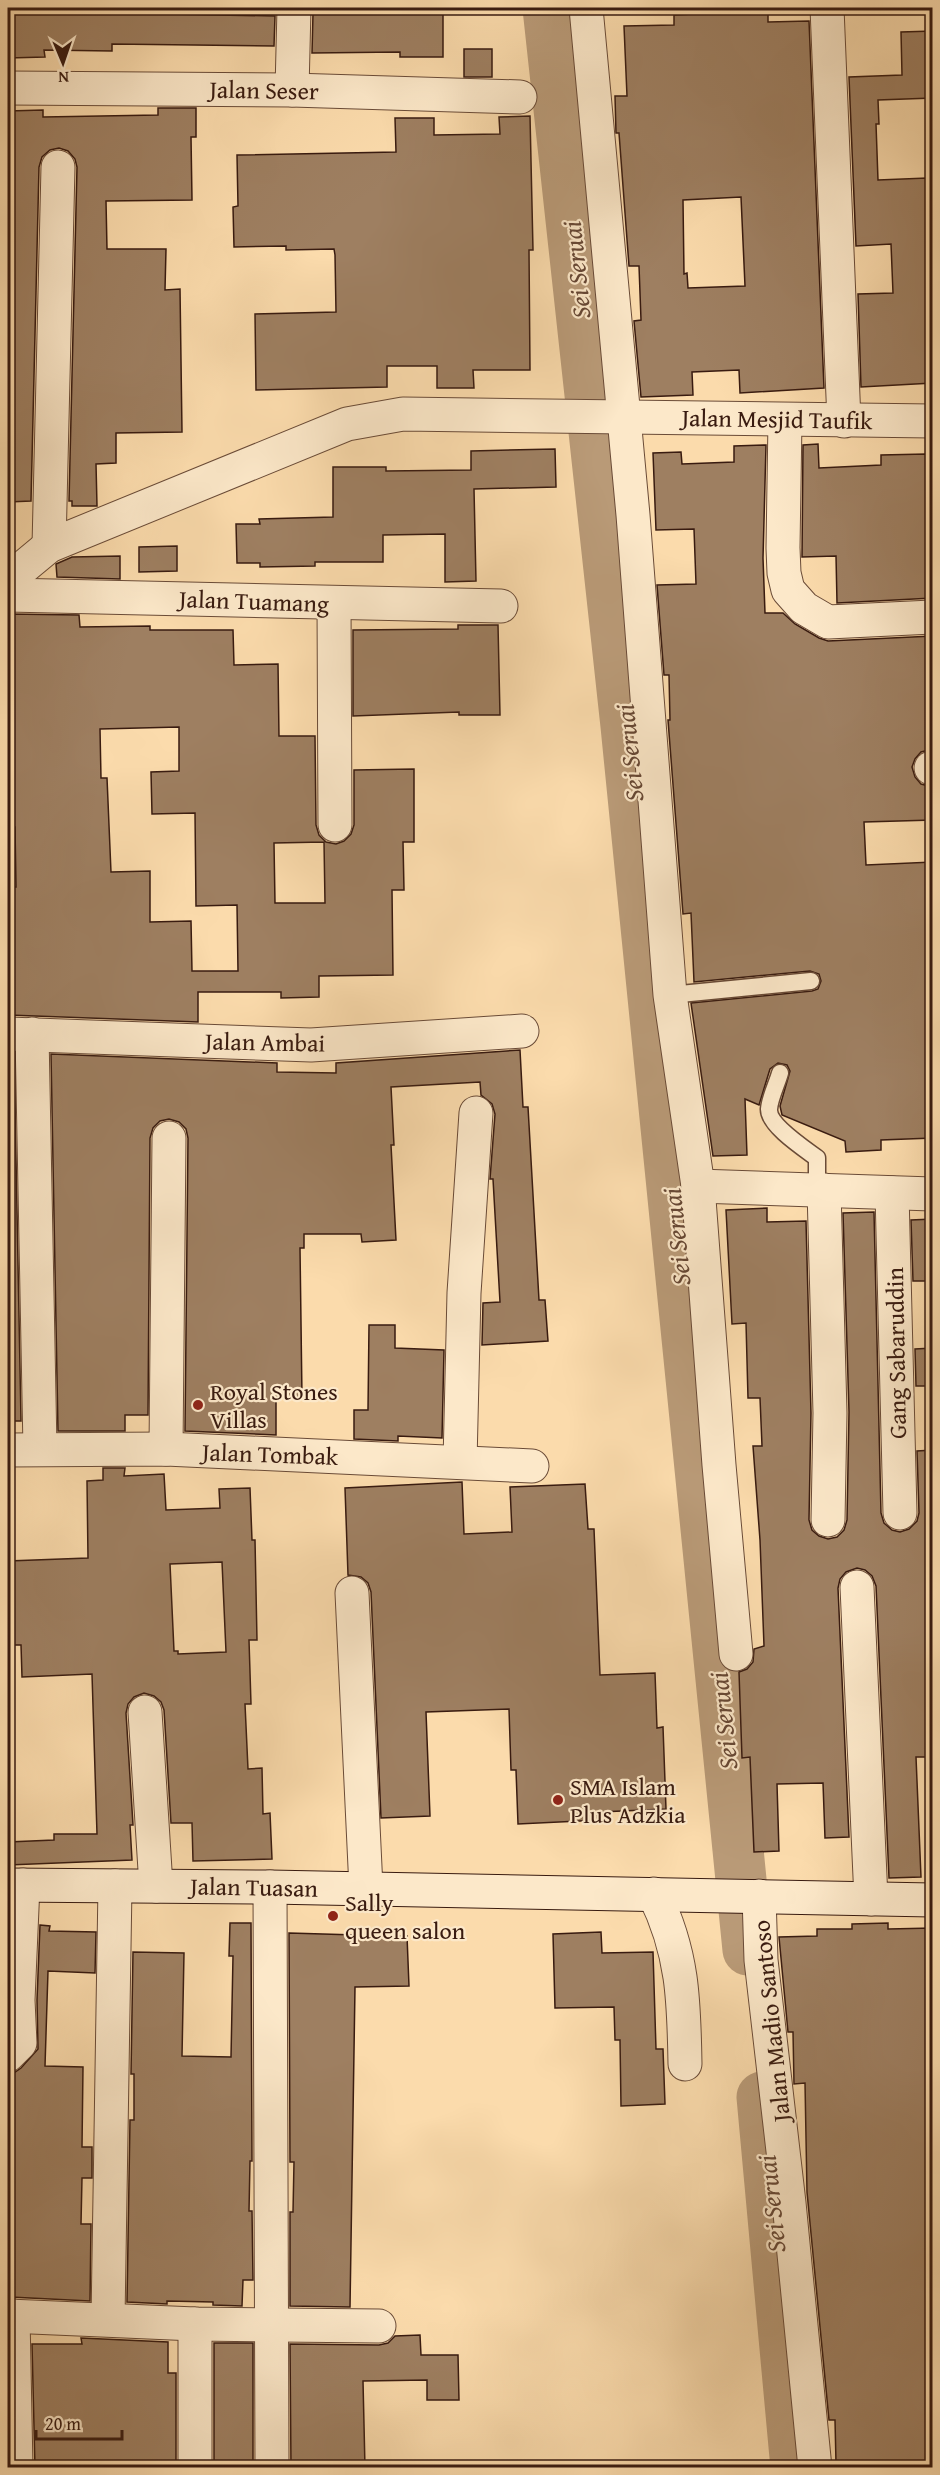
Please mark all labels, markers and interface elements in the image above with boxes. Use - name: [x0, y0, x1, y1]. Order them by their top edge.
- north arrow: [33, 33, 93, 93]
- text: N: [57, 66, 69, 90]
- street label: Jalan Seser: [206, 71, 319, 108]
- water label: Sei Seruai: [551, 219, 601, 321]
- street label: Jalan Mesjid Taufik: [678, 400, 874, 438]
- street label: Jalan Tuamang: [175, 581, 330, 621]
- water label: Sei Seruai: [604, 702, 654, 804]
- street label: Jalan Ambai: [201, 1023, 326, 1061]
- water label: Sei Seruai: [651, 1186, 701, 1288]
- street label: Gang Sabaruddin: [877, 1266, 915, 1439]
- place label: Royal Stones Villas: [210, 1374, 338, 1437]
- marker: Royal Stones Villas: [191, 1398, 205, 1412]
- street label: Jalan Tombak: [198, 1434, 339, 1474]
- water label: Sei Seruai: [698, 1670, 748, 1772]
- place label: SMA Islam Plus Adzkia: [570, 1769, 686, 1832]
- marker: SMA Islam Plus Adzkia: [551, 1793, 565, 1807]
- street label: Jalan Tuasan: [187, 1868, 319, 1906]
- place label: Sally queen salon: [345, 1885, 466, 1948]
- marker: Sally queen salon: [326, 1909, 340, 1923]
- street label: Jalan Madio Santoso: [743, 1918, 799, 2127]
- water label: Sei Seruai: [746, 2153, 796, 2255]
- scale bar: [36, 2403, 122, 2441]
- text: 20 m: [45, 2410, 81, 2437]

